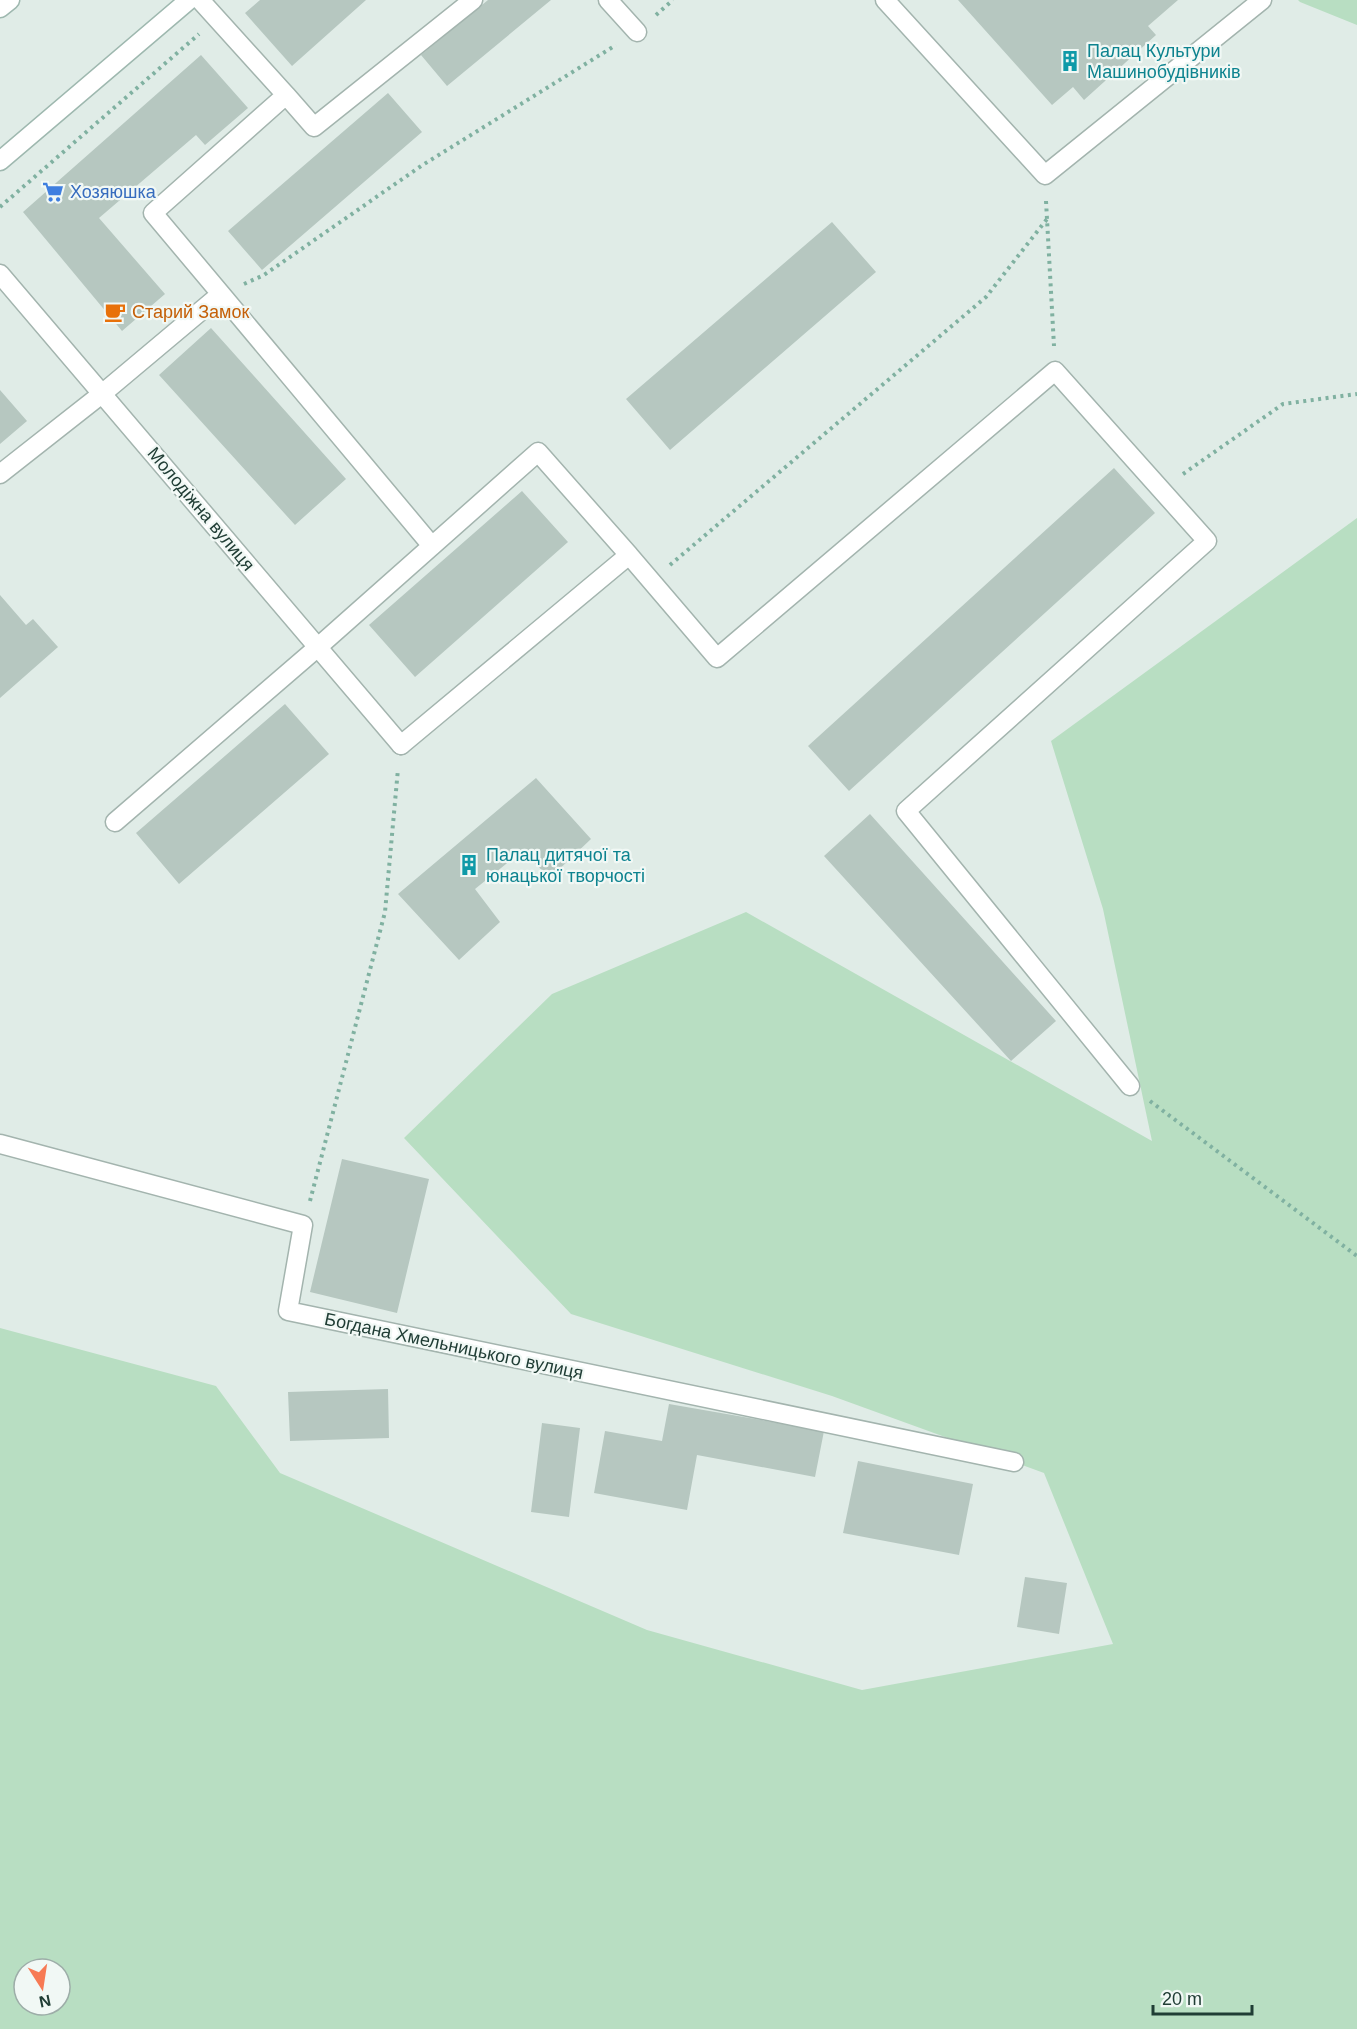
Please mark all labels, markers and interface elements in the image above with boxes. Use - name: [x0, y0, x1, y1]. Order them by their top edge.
- place label: Палац Культури Машинобудівників: [1087, 41, 1240, 82]
- building icon: Палац Культури Машинобудівників: [1058, 49, 1082, 73]
- supermarket icon: Хозяюшка: [41, 180, 65, 204]
- place label: Хозяюшка: [70, 182, 157, 202]
- cafe icon: Старий Замок: [103, 300, 127, 324]
- place label: Старий Замок: [132, 302, 249, 322]
- street label: Молодіжна вулиця: [144, 443, 258, 575]
- place label: Палац дитячої та юнацької творчості: [486, 845, 645, 886]
- building icon: Палац дитячої та юнацької творчості: [457, 853, 481, 877]
- street label: Богдана Хмельницького вулиця: [323, 1309, 585, 1383]
- north arrow: [12, 1957, 72, 2017]
- scale bar: [1153, 1978, 1252, 2016]
- text: 20 m: [1162, 1989, 1202, 2009]
- text: N: [38, 1992, 52, 2011]

